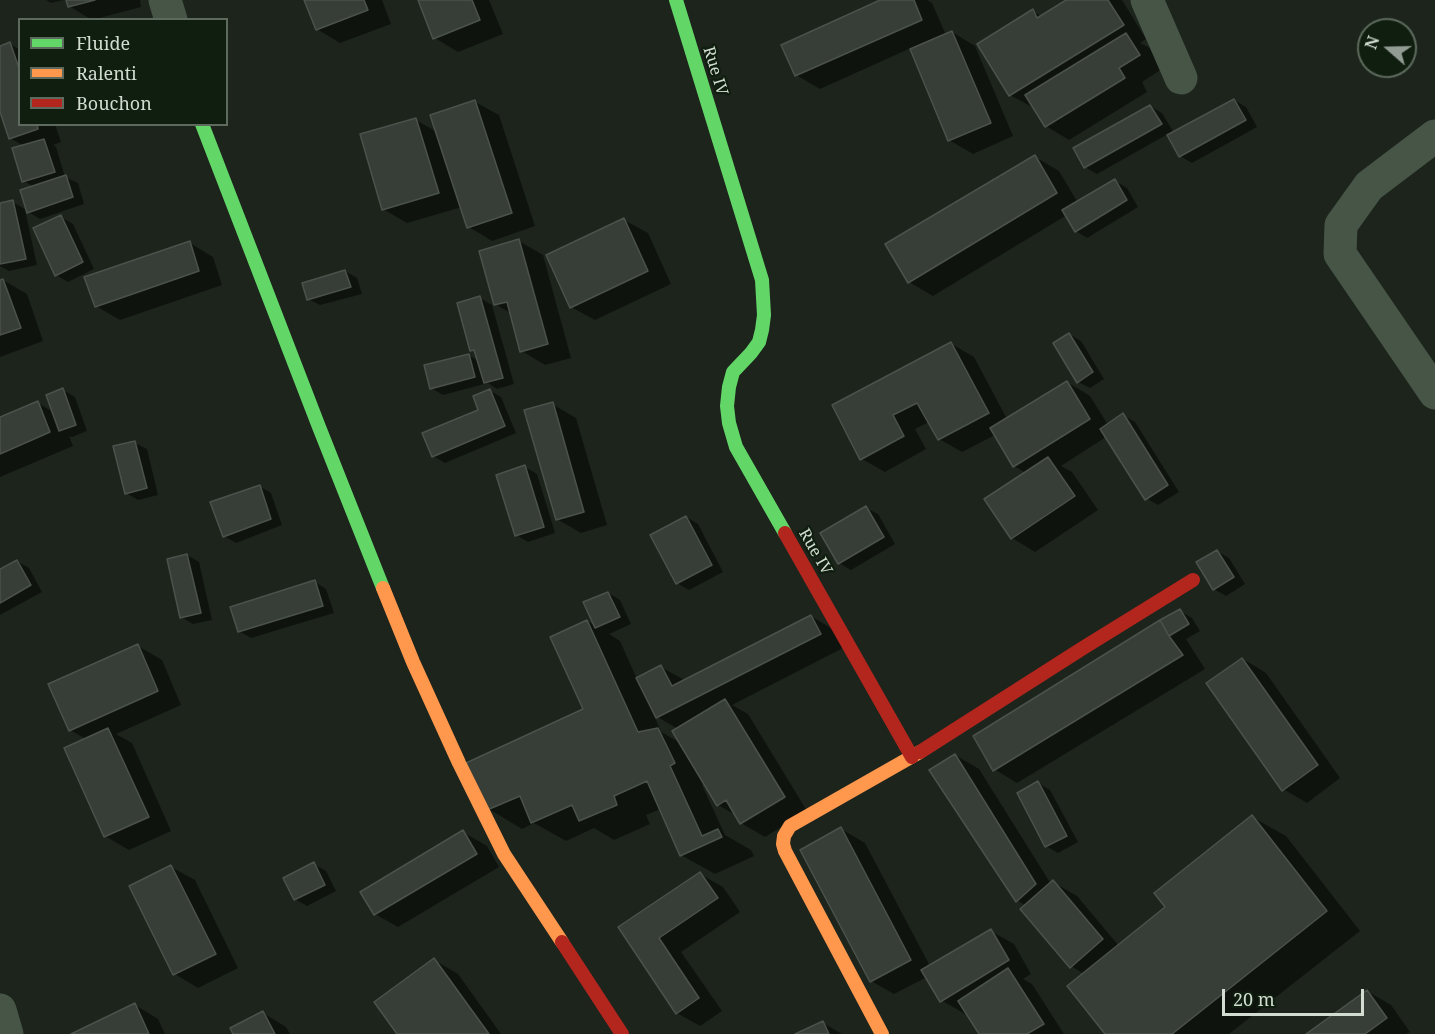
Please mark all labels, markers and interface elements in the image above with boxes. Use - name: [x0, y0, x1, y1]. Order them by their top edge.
- legend: [18, 18, 228, 126]
- north arrow: [1357, 18, 1417, 78]
- text: Fluide: [76, 31, 130, 55]
- text: N: [1359, 33, 1384, 52]
- street label: Rue IV: [699, 44, 731, 98]
- text: Ralenti: [76, 61, 137, 85]
- text: Bouchon: [76, 91, 152, 115]
- street label: Rue IV: [794, 526, 836, 578]
- scale bar: [1225, 977, 1368, 1015]
- text: 20 m: [1233, 987, 1275, 1011]

